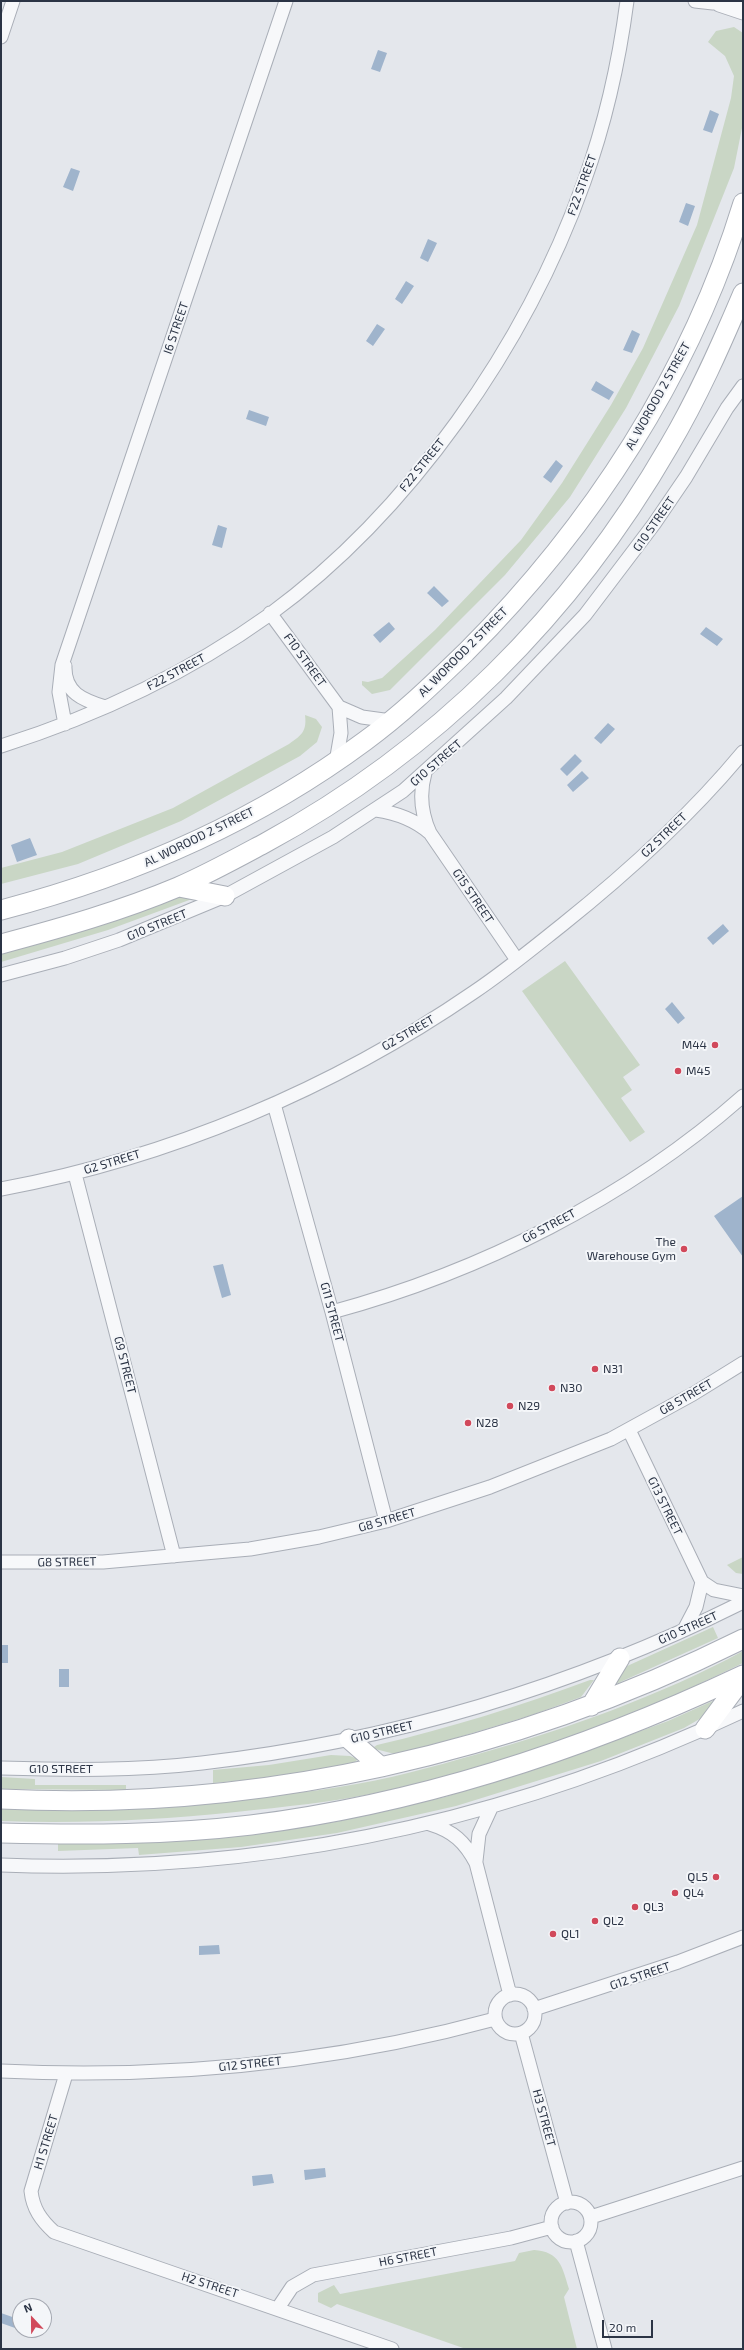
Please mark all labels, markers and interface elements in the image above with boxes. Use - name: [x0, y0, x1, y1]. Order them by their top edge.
- street label: F22 STREET: [564, 152, 600, 218]
- street label: I6 STREET: [160, 300, 192, 356]
- street label: AL WOROOD 2 STREET: [622, 340, 694, 452]
- street label: F22 STREET: [396, 436, 448, 494]
- street label: G10 STREET: [630, 494, 678, 554]
- street label: AL WOROOD 2 STREET: [415, 604, 511, 700]
- street label: F10 STREET: [281, 630, 329, 690]
- street label: F22 STREET: [144, 651, 208, 693]
- street label: G10 STREET: [407, 737, 465, 789]
- street label: AL WOROOD 2 STREET: [142, 804, 256, 870]
- street label: G2 STREET: [638, 810, 690, 860]
- street label: G15 STREET: [449, 866, 497, 926]
- street label: G10 STREET: [125, 906, 189, 944]
- street label: G2 STREET: [379, 1012, 437, 1054]
- place label: M44: [682, 1038, 707, 1052]
- marker: M44: [710, 1040, 720, 1050]
- place label: M45: [686, 1064, 710, 1078]
- marker: M45: [673, 1066, 683, 1076]
- street label: G2 STREET: [82, 1147, 142, 1177]
- street label: G6 STREET: [520, 1206, 578, 1246]
- place label: The Warehouse Gym: [587, 1235, 676, 1263]
- marker: The Warehouse Gym: [679, 1244, 689, 1254]
- street label: G11 STREET: [317, 1281, 347, 1343]
- street label: G9 STREET: [111, 1335, 139, 1395]
- place label: N31: [603, 1362, 623, 1376]
- marker: N31: [590, 1364, 600, 1374]
- street label: G8 STREET: [657, 1376, 715, 1418]
- place label: N30: [560, 1381, 582, 1395]
- marker: N30: [547, 1383, 557, 1393]
- place label: N29: [518, 1399, 540, 1413]
- marker: N29: [505, 1401, 515, 1411]
- place label: N28: [476, 1416, 498, 1430]
- marker: N28: [463, 1418, 473, 1428]
- street label: G13 STREET: [645, 1474, 685, 1538]
- street label: G8 STREET: [357, 1505, 417, 1535]
- street label: G8 STREET: [37, 1554, 97, 1570]
- street label: G10 STREET: [656, 1608, 720, 1648]
- street label: G10 STREET: [349, 1718, 415, 1746]
- street label: G10 STREET: [29, 1762, 93, 1776]
- place label: QL5: [687, 1870, 708, 1884]
- marker: QL5: [711, 1872, 721, 1882]
- place label: QL4: [683, 1886, 704, 1900]
- marker: QL4: [670, 1888, 680, 1898]
- place label: QL3: [643, 1900, 664, 1914]
- marker: QL3: [630, 1902, 640, 1912]
- place label: QL2: [603, 1914, 624, 1928]
- marker: QL2: [590, 1916, 600, 1926]
- place label: QL1: [561, 1927, 579, 1941]
- marker: QL1: [548, 1929, 558, 1939]
- street label: G12 STREET: [608, 1959, 672, 1993]
- street label: G12 STREET: [218, 2054, 282, 2074]
- street label: H3 STREET: [529, 2088, 559, 2148]
- street label: H1 STREET: [31, 2113, 61, 2171]
- street label: H6 STREET: [378, 2244, 438, 2270]
- street label: H2 STREET: [180, 2269, 240, 2301]
- north arrow: [12, 2298, 52, 2338]
- text: N: [22, 2300, 34, 2315]
- scale bar: [604, 2312, 655, 2338]
- text: 20 m: [609, 2320, 636, 2334]

